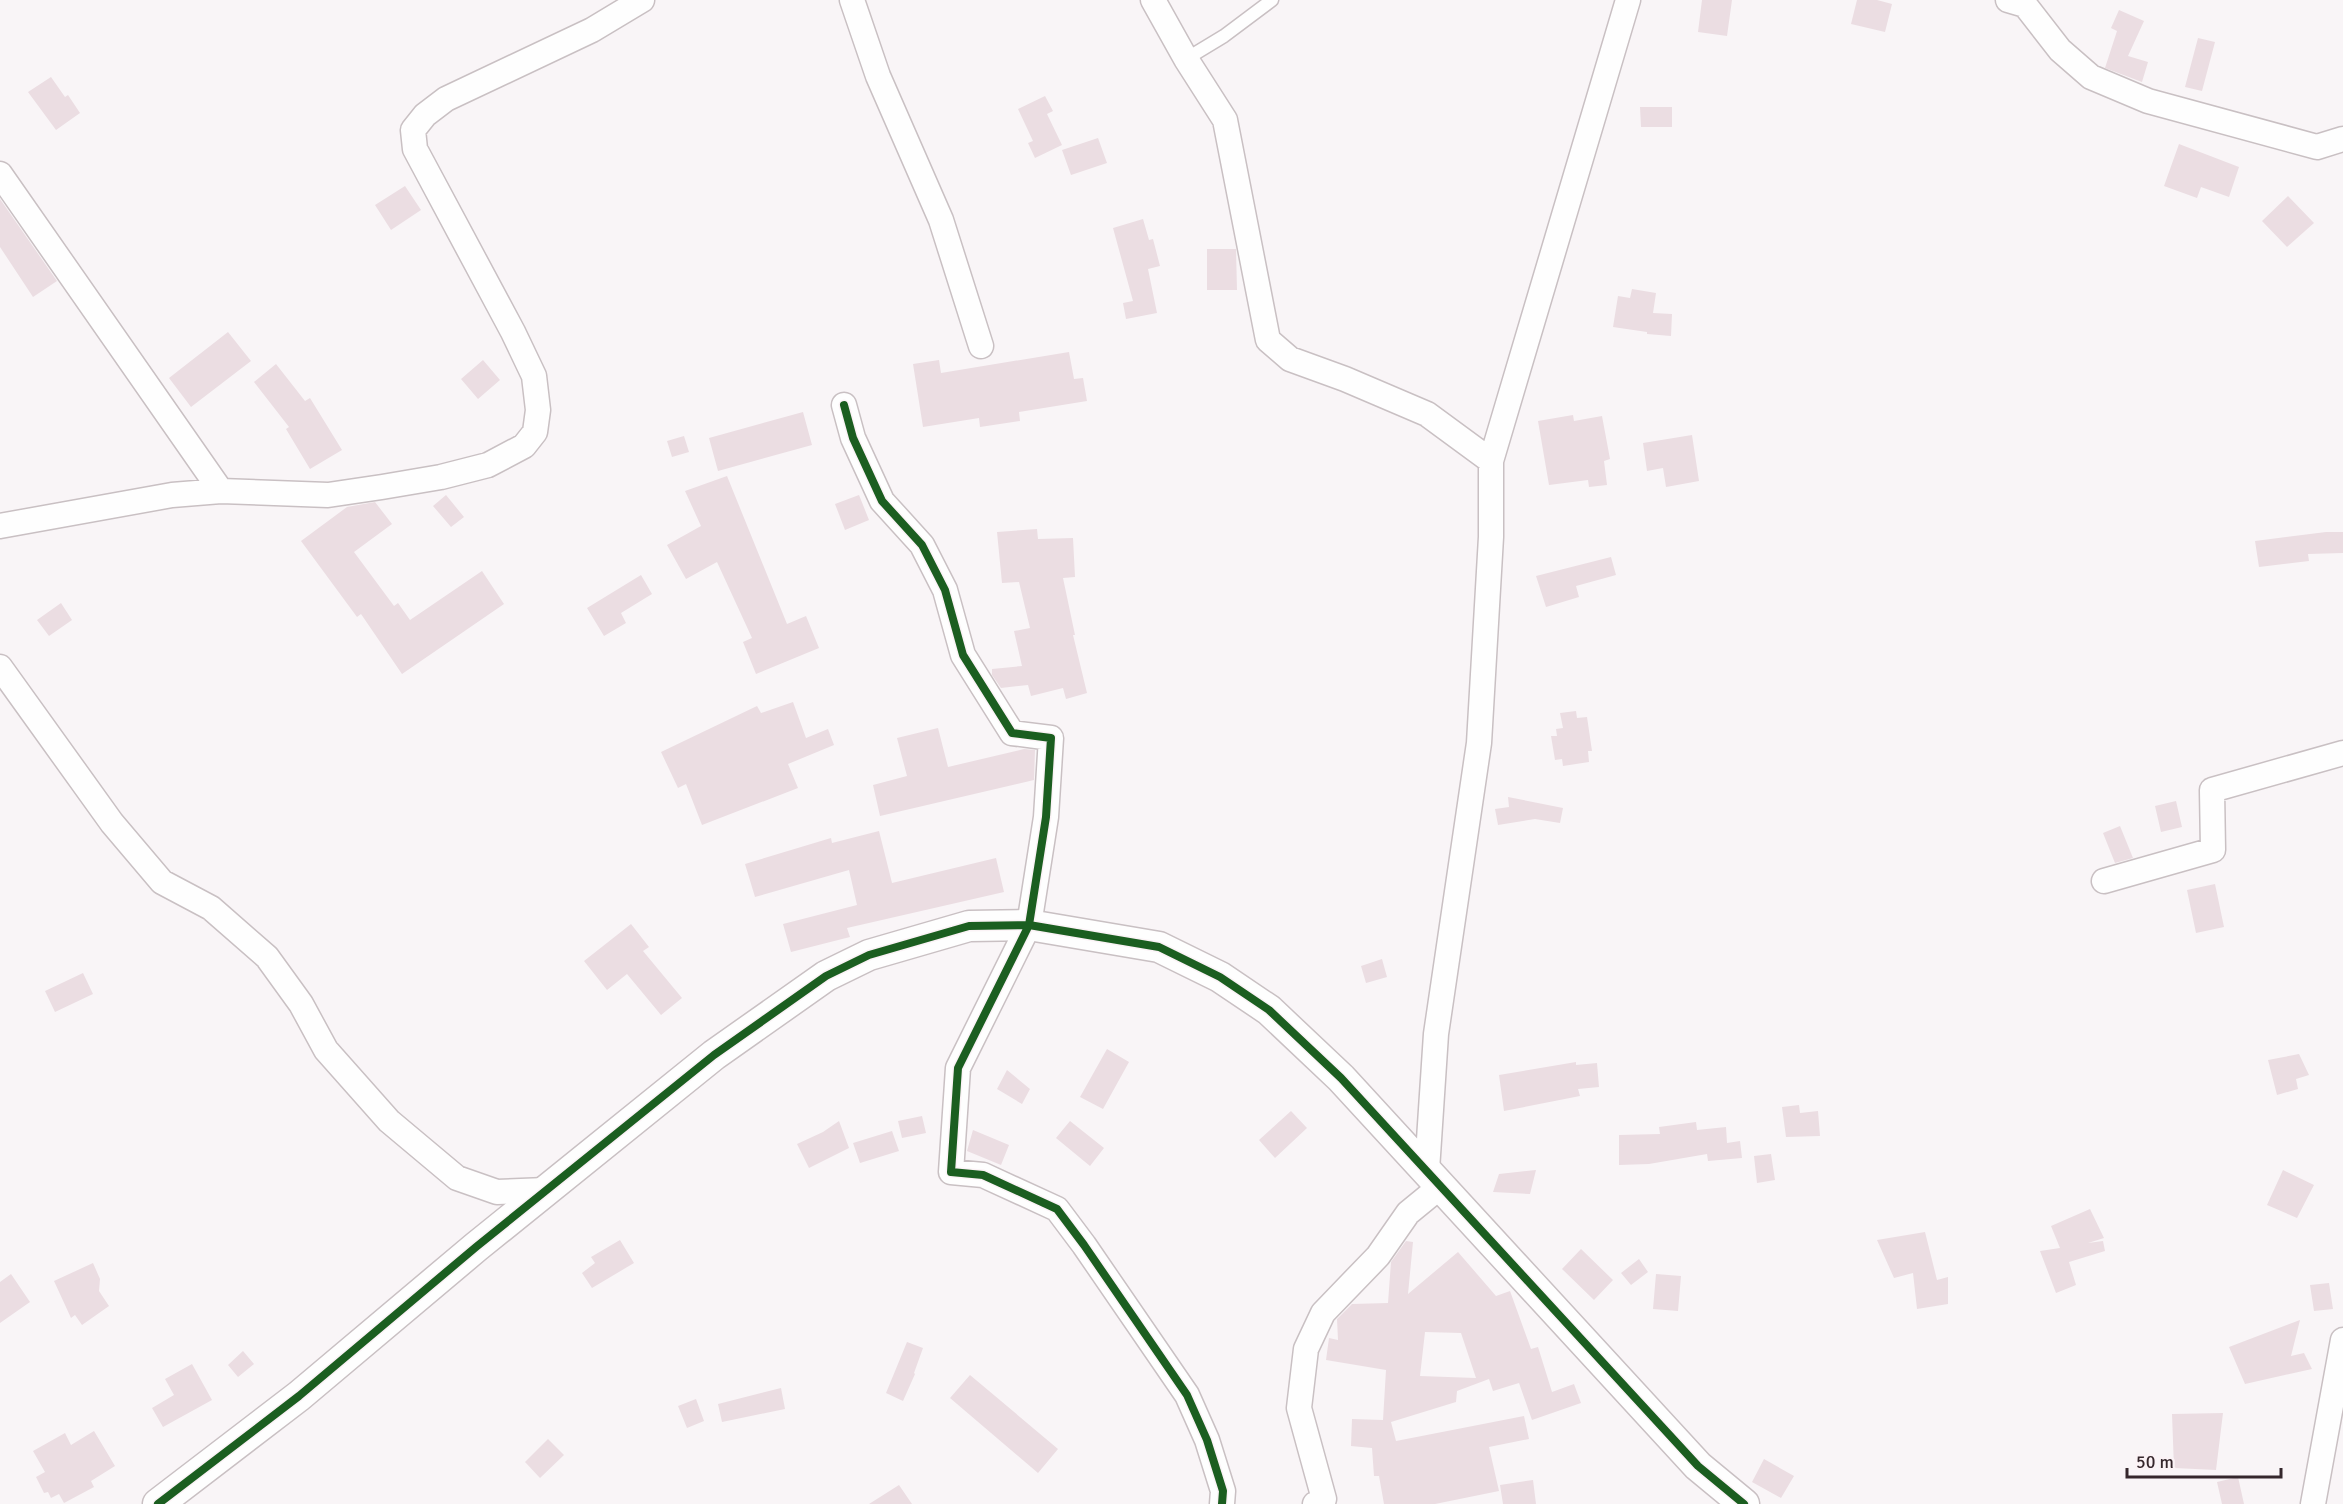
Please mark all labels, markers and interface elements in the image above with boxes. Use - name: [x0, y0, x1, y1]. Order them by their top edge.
- scale bar: [2127, 1441, 2282, 1479]
- text: 50 m: [2136, 1451, 2174, 1473]

